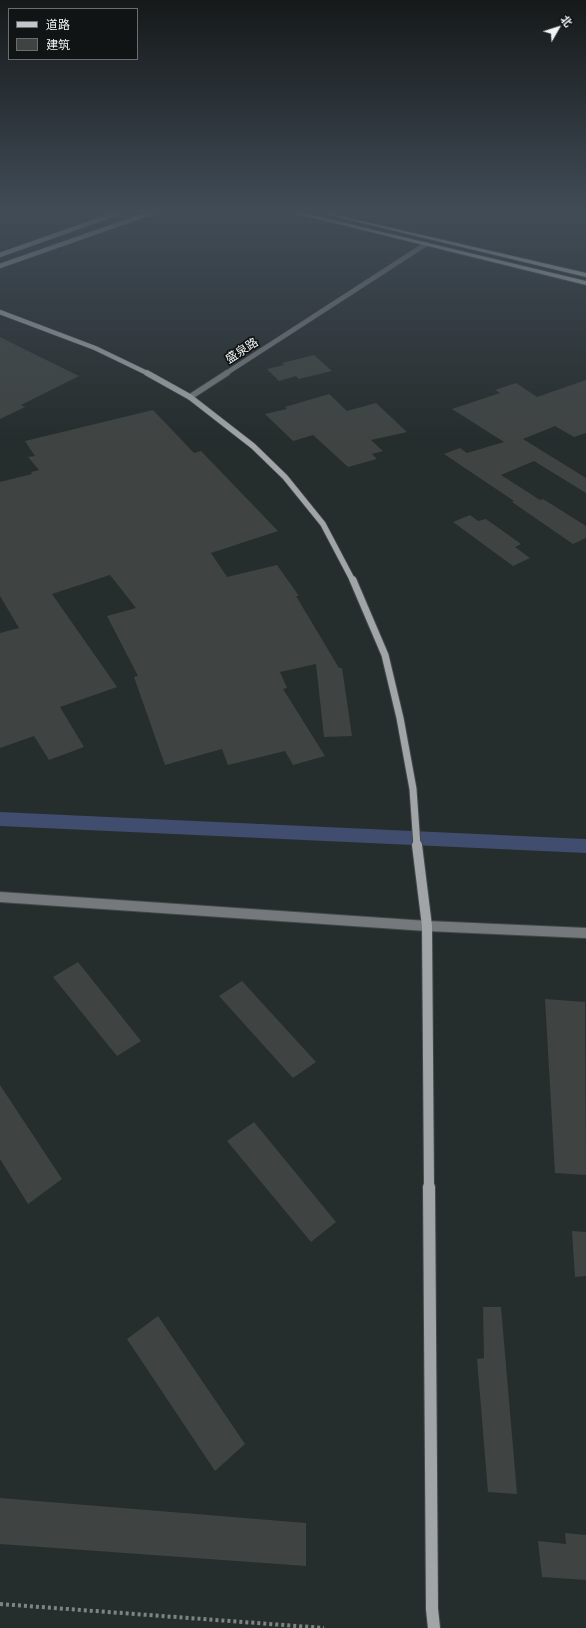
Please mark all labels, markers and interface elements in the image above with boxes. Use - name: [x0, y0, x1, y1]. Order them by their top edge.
- legend: [8, 8, 138, 60]
- north arrow: [538, 8, 578, 48]
- text: 北: [558, 11, 577, 30]
- text: 道路: [46, 15, 70, 33]
- text: 建筑: [46, 35, 70, 53]
- street label: 盛泉路: [223, 335, 261, 367]

